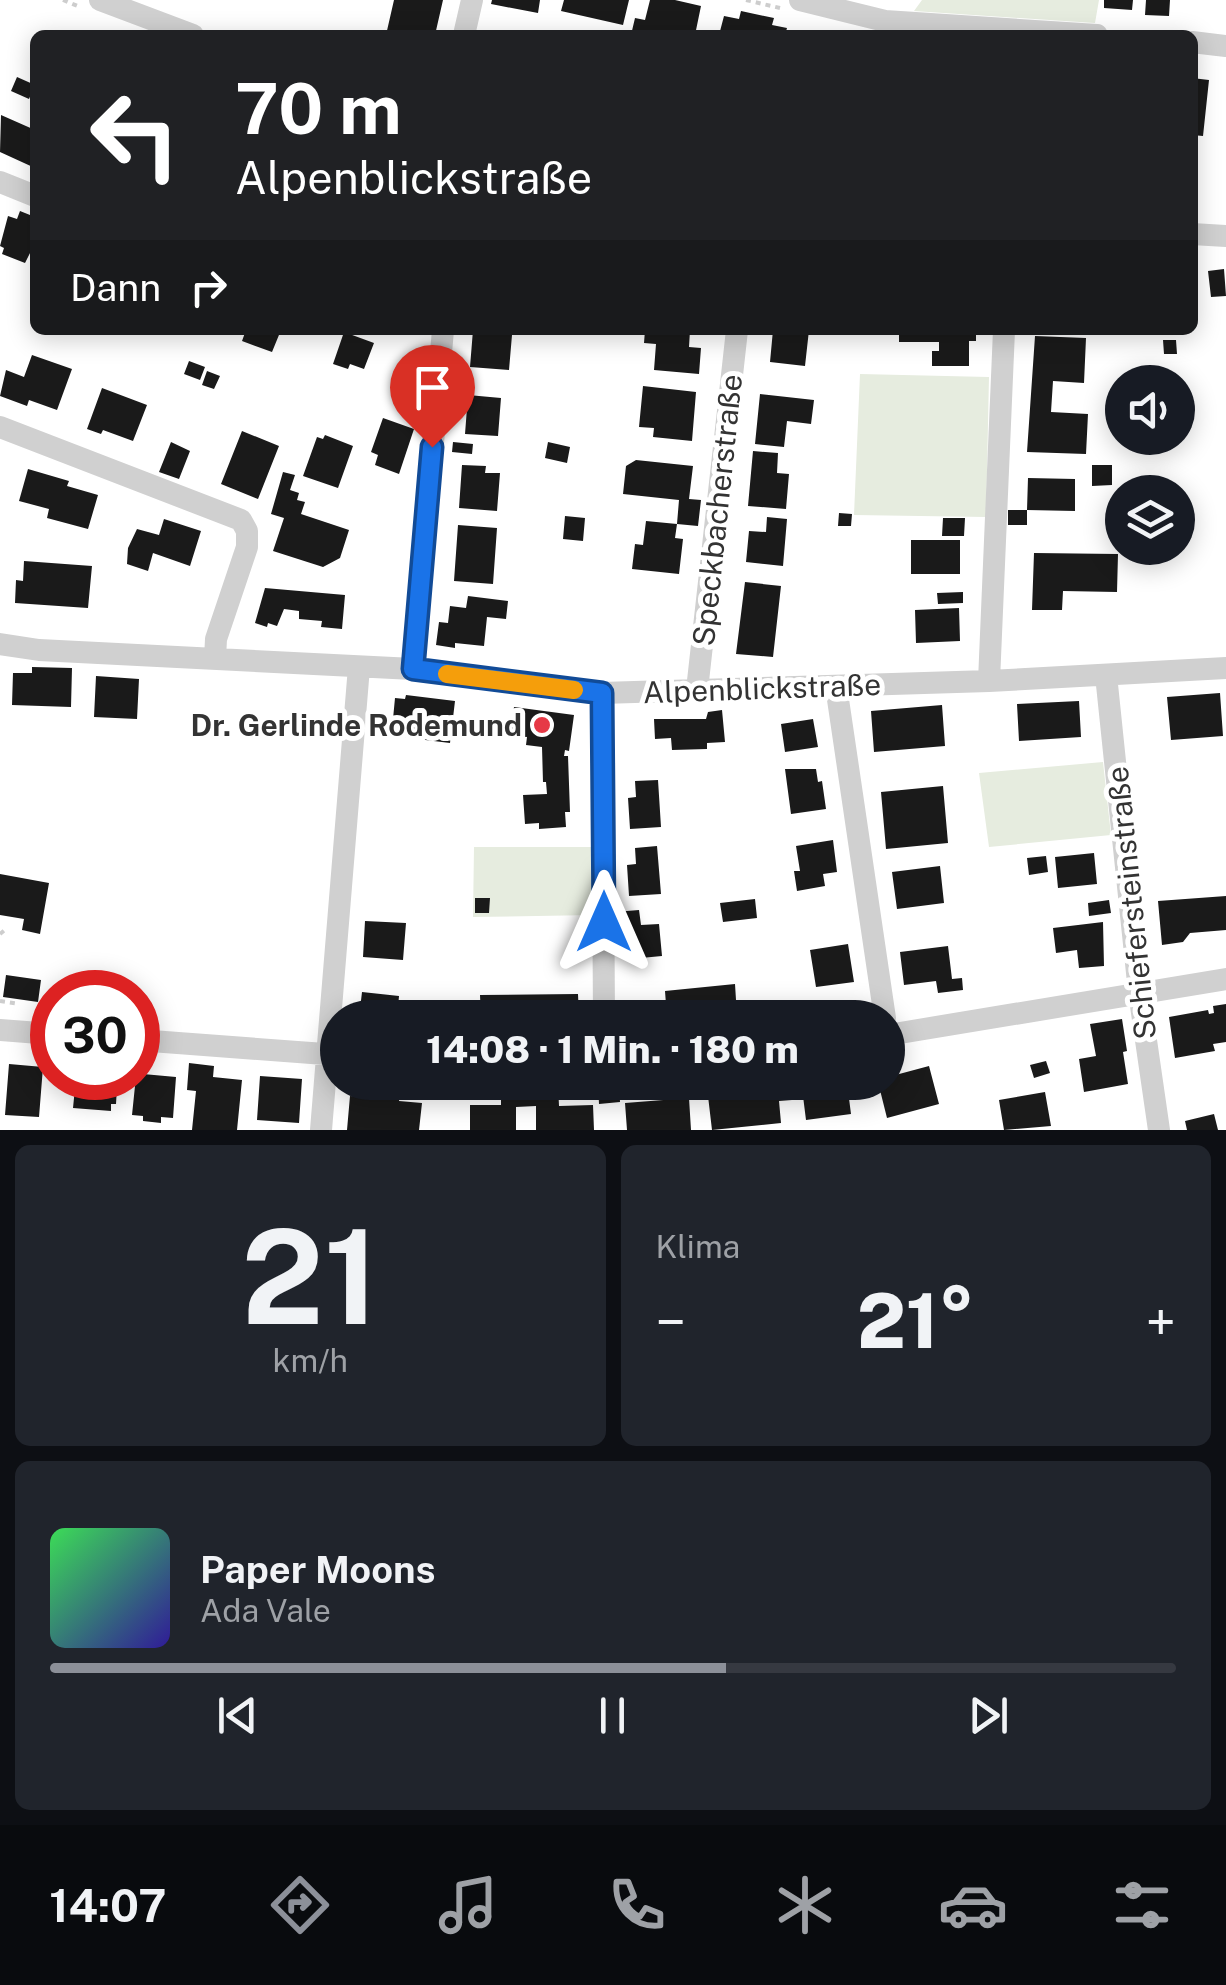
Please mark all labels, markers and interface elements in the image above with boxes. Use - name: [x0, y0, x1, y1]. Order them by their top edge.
- text: 70 m: [235, 67, 402, 150]
- icon: left: [70, 70, 200, 200]
- text: Alpenblickstraße: [235, 151, 592, 204]
- icon: right: [181, 260, 236, 315]
- text: Dann: [70, 265, 161, 310]
- pin: [390, 345, 475, 448]
- icon: arrive: [405, 360, 460, 415]
- map controls: [1105, 365, 1195, 565]
- button: sound: [1105, 365, 1195, 455]
- street label: Speckbacherstraße: [685, 372, 749, 648]
- button: layers: [1105, 475, 1195, 565]
- street label: Alpenblickstraße: [642, 666, 882, 710]
- place label: Dr. Gerlinde Rodemund: [191, 707, 522, 743]
- marker: Dr. Gerlinde Rodemund: [531, 714, 553, 736]
- street label: Schiefersteinstraße: [1099, 765, 1163, 1041]
- position arrow: [552, 870, 656, 974]
- speed limit sign: 30: [30, 970, 160, 1100]
- text: 14:08 · 1 Min. · 180 m: [426, 1027, 799, 1072]
- text: 21: [241, 1201, 379, 1353]
- text: Klima: [656, 1228, 740, 1265]
- text: 21°: [857, 1277, 975, 1365]
- text: −: [656, 1290, 686, 1354]
- text: +: [1146, 1290, 1176, 1354]
- text: km/h: [273, 1342, 348, 1379]
- text: Paper Moons: [200, 1547, 435, 1592]
- text: Ada Vale: [200, 1592, 331, 1629]
- icon: previous: [210, 1688, 265, 1743]
- icon: pause: [585, 1688, 640, 1743]
- icon: next: [961, 1688, 1016, 1743]
- icon: directions: [265, 1870, 335, 1940]
- icon: music: [433, 1870, 503, 1940]
- icon: phone: [602, 1870, 672, 1940]
- icon: climate: [770, 1870, 840, 1940]
- icon: car: [938, 1870, 1008, 1940]
- icon: filters: [1107, 1870, 1177, 1940]
- text: 14:07: [49, 1879, 167, 1932]

